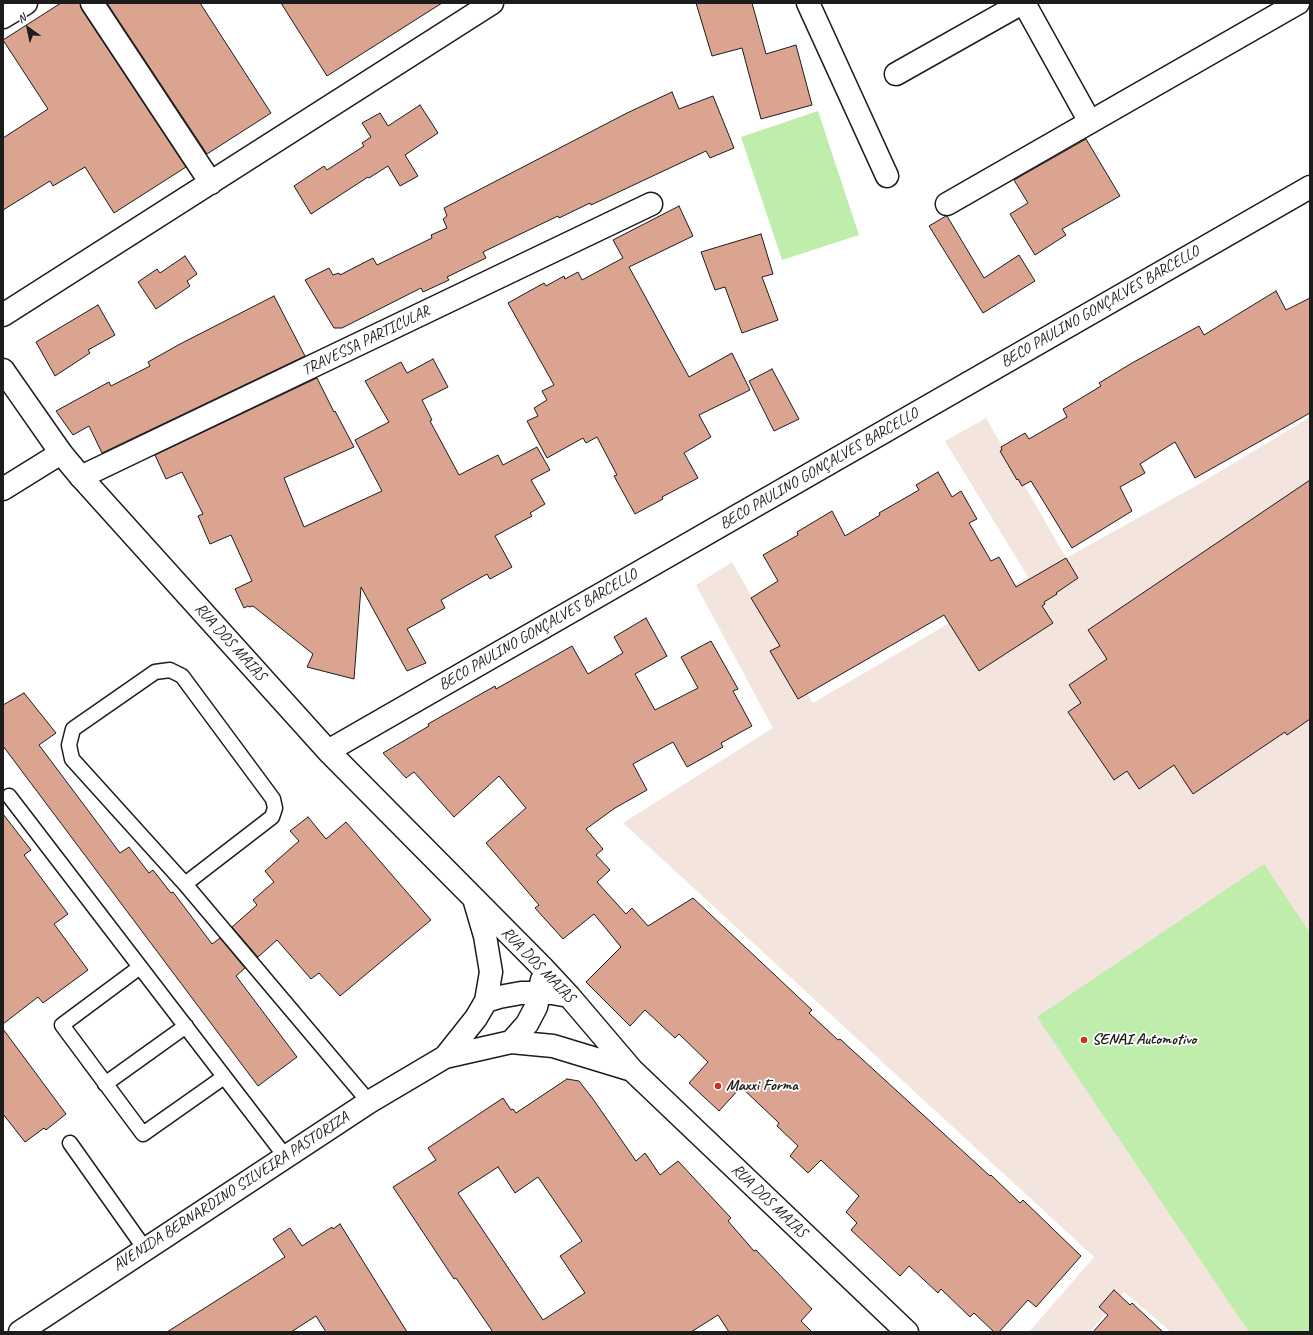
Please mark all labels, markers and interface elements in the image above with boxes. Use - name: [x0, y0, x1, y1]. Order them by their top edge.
- north arrow: [8, 8, 48, 48]
- text: N: [15, 10, 28, 26]
- street label: BECO PAULINO GONÇALVES BARCELLO: [997, 242, 1203, 372]
- street label: TRAVESSA PARTICULAR: [299, 302, 433, 380]
- street label: BECO PAULINO GONÇALVES BARCELLO: [716, 404, 922, 534]
- street label: BECO PAULINO GONÇALVES BARCELLO: [435, 565, 641, 695]
- street label: RUA DOS MAIAS: [190, 599, 270, 685]
- street label: RUA DOS MAIAS: [497, 923, 579, 1007]
- place label: SENAI Automotivo: [1092, 1030, 1196, 1050]
- marker: SENAI Automotivo: [1079, 1035, 1089, 1045]
- place label: Maxxi Forma: [726, 1076, 798, 1096]
- marker: Maxxi Forma: [713, 1081, 723, 1091]
- street label: AVENIDA BERNARDINO SILVEIRA PASTORIZA: [109, 1108, 353, 1276]
- street label: RUA DOS MAIAS: [727, 1160, 811, 1242]

